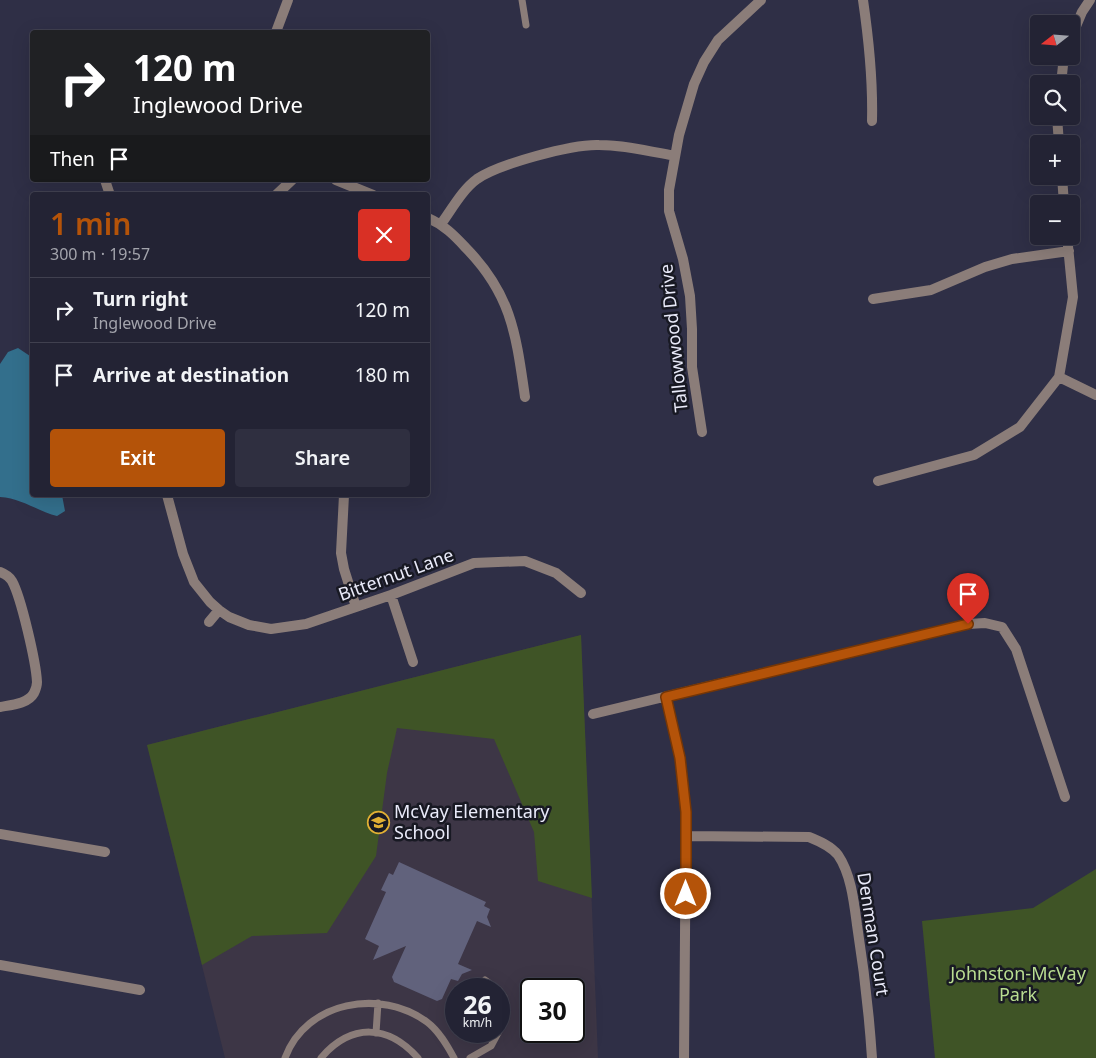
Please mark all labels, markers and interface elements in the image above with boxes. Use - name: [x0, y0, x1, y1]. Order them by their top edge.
- north arrow: [1030, 15, 1080, 65]
- map controls: [1030, 15, 1080, 245]
- text: 120 m: [133, 44, 236, 91]
- icon: right: [50, 50, 115, 115]
- button: search: [1030, 75, 1080, 125]
- text: Inglewood Drive: [133, 89, 303, 119]
- button: +: [1030, 135, 1080, 185]
- icon: arrive: [105, 145, 133, 173]
- text: Then: [50, 146, 95, 172]
- button: −: [1030, 195, 1080, 245]
- text: 1 min: [50, 203, 131, 244]
- button: close: [358, 209, 410, 261]
- text: 300 m · 19:57: [50, 243, 150, 265]
- street label: Tallowwood Drive: [653, 263, 693, 413]
- text: Turn right: [93, 286, 188, 312]
- icon: right: [50, 296, 78, 324]
- text: 120 m: [355, 297, 410, 323]
- text: Inglewood Drive: [93, 312, 217, 334]
- icon: arrive: [50, 361, 78, 389]
- text: Arrive at destination: [93, 362, 289, 388]
- text: 180 m: [355, 362, 410, 388]
- button: Exit: [50, 429, 225, 487]
- button: Share: [235, 429, 410, 487]
- street label: Bitternut Lane: [335, 542, 457, 606]
- pin: [947, 573, 989, 624]
- icon: arrive: [954, 580, 982, 608]
- place label: McVay Elementary School: [394, 799, 550, 844]
- school or university icon: McVay Elementary School: [366, 810, 390, 834]
- position arrow: [659, 867, 711, 919]
- street label: Denman Court: [852, 870, 896, 998]
- park label: Johnston-McVay Park: [948, 961, 1087, 1006]
- speed limit sign: 30: [520, 978, 585, 1043]
- text: 26: [463, 987, 492, 1021]
- text: km/h: [463, 1014, 492, 1031]

